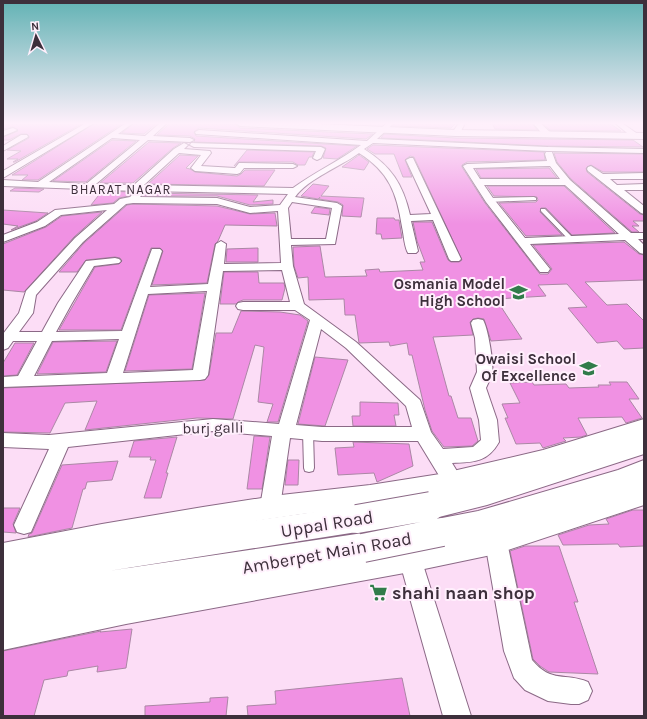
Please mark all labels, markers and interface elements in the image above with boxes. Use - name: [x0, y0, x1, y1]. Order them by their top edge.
- north arrow: [16, 16, 56, 56]
- text: N: [31, 20, 40, 33]
- district label: BHARAT NAGAR: [71, 182, 171, 197]
- place label: Osmania Model High School: [394, 275, 505, 310]
- school or university icon: Osmania Model High School: [508, 283, 528, 303]
- place label: Owaisi School Of Excellence: [476, 350, 576, 385]
- school or university icon: Owaisi School Of Excellence: [579, 358, 599, 378]
- street label: burj galli: [182, 418, 244, 438]
- street label: Uppal Road: [279, 506, 375, 542]
- street label: Amberpet Main Road: [241, 527, 413, 579]
- place label: shahi naan shop: [392, 582, 535, 604]
- supermarket icon: shahi naan shop: [369, 583, 389, 603]

